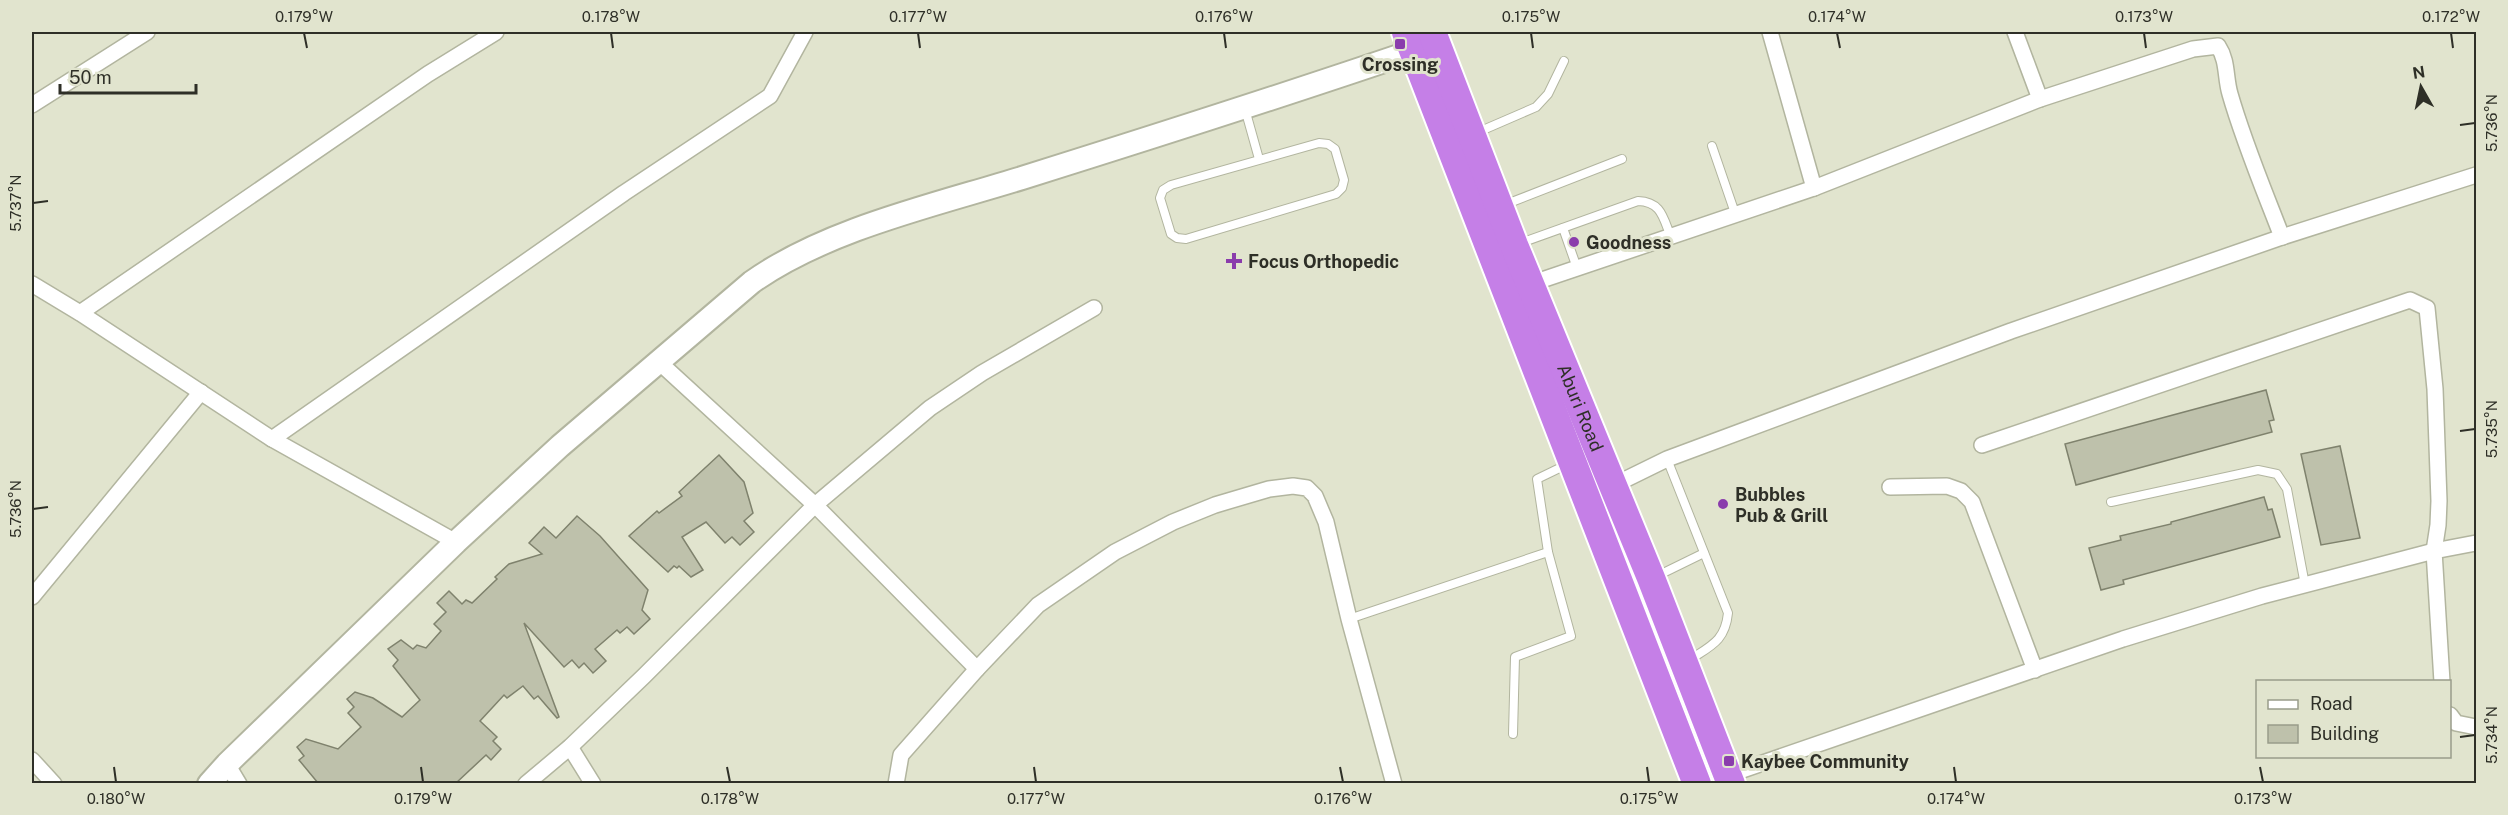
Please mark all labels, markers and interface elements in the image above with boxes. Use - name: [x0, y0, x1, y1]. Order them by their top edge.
- text: 0.179°W: [275, 8, 333, 25]
- text: 0.178°W: [582, 8, 640, 25]
- text: 0.177°W: [889, 8, 947, 25]
- text: 0.176°W: [1195, 8, 1253, 25]
- text: 0.175°W: [1502, 8, 1560, 25]
- text: 0.174°W: [1808, 8, 1866, 25]
- text: 0.173°W: [2115, 8, 2173, 25]
- text: 0.172°W: [2422, 8, 2480, 25]
- marker: Crossing: [1393, 37, 1407, 51]
- place label: Crossing: [1362, 54, 1438, 75]
- scale bar: [60, 57, 196, 95]
- north arrow: [2391, 57, 2451, 117]
- text: N: [2411, 62, 2426, 83]
- text: 50 m: [69, 67, 112, 88]
- text: 5.736°N: [2483, 94, 2500, 152]
- text: 5.737°N: [7, 174, 24, 232]
- place label: Goodness: [1586, 232, 1671, 253]
- marker: Goodness: [1567, 235, 1581, 249]
- place label: Focus Orthopedic: [1248, 251, 1399, 272]
- marker: Focus Orthopedic: [1225, 252, 1243, 270]
- street label: Aburi Road: [1554, 361, 1608, 454]
- text: 5.735°N: [2483, 400, 2500, 458]
- text: 5.736°N: [7, 480, 24, 538]
- place label: Bubbles Pub & Grill: [1735, 484, 1828, 526]
- marker: Bubbles Pub & Grill: [1716, 497, 1730, 511]
- legend: [2256, 680, 2451, 758]
- text: Road: [2310, 693, 2353, 714]
- text: 5.734°N: [2483, 706, 2500, 764]
- text: Building: [2310, 723, 2379, 744]
- place label: Kaybee Community: [1741, 751, 1909, 772]
- marker: Kaybee Community: [1722, 754, 1736, 768]
- text: 0.180°W: [87, 790, 145, 807]
- text: 0.179°W: [394, 790, 452, 807]
- text: 0.178°W: [701, 790, 759, 807]
- text: 0.177°W: [1007, 790, 1065, 807]
- text: 0.176°W: [1314, 790, 1372, 807]
- text: 0.175°W: [1620, 790, 1678, 807]
- text: 0.174°W: [1927, 790, 1985, 807]
- text: 0.173°W: [2234, 790, 2292, 807]

